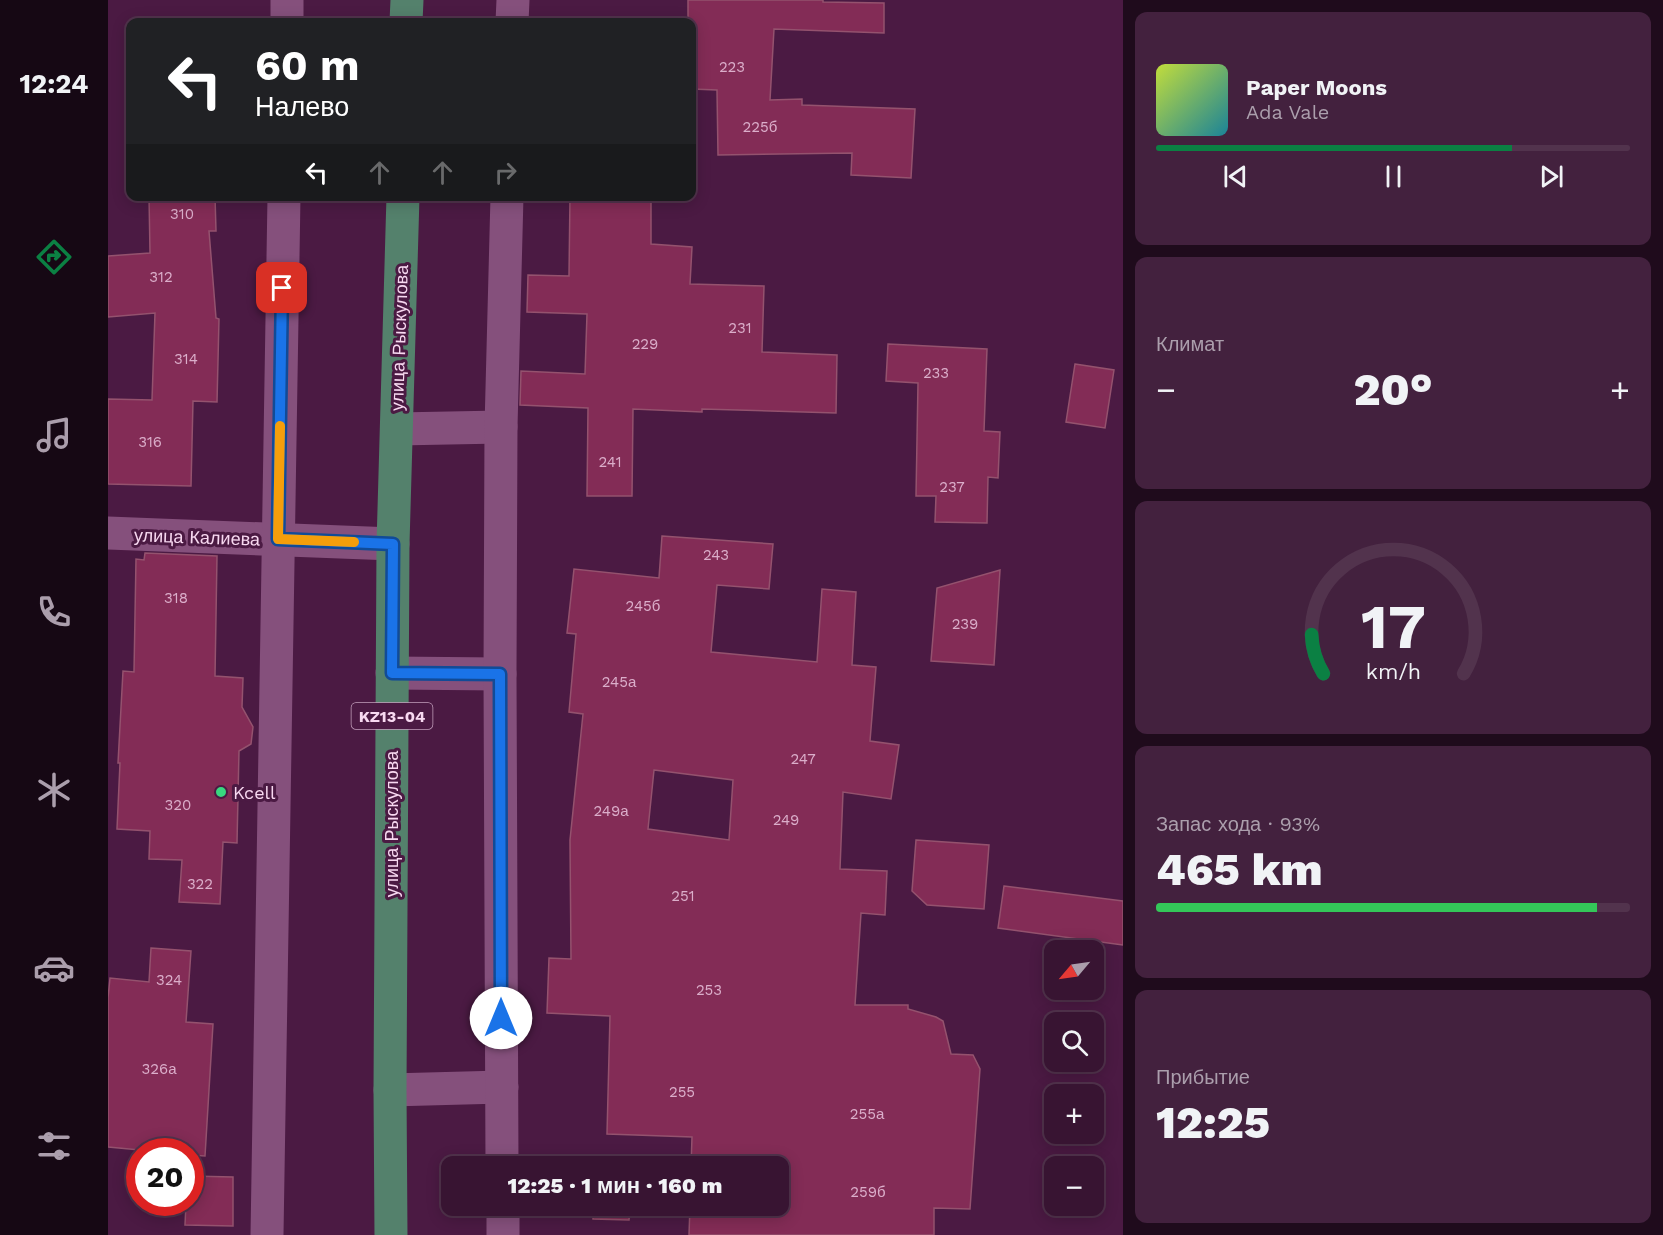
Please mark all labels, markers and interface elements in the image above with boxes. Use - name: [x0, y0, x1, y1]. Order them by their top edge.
- text: 60 m: [255, 41, 359, 90]
- icon: left: [156, 42, 234, 120]
- house number: 223: [719, 58, 745, 76]
- text: 12:24: [19, 68, 89, 100]
- text: Paper Moons: [1246, 75, 1387, 100]
- text: Налево: [255, 91, 349, 123]
- text: Ada Vale: [1246, 100, 1329, 124]
- house number: 225б: [743, 118, 777, 136]
- icon: left: [300, 156, 333, 189]
- icon: ahead: [363, 156, 396, 189]
- icon: ahead: [426, 156, 459, 189]
- icon: right: [489, 156, 522, 189]
- icon: previous: [1219, 160, 1252, 193]
- icon: pause: [1377, 160, 1410, 193]
- icon: next: [1535, 160, 1568, 193]
- house number: 310: [170, 205, 194, 223]
- icon: directions: [33, 236, 75, 278]
- pin: [256, 262, 307, 313]
- street label: улица Рыскулова: [386, 264, 412, 411]
- house number: 312: [149, 268, 173, 286]
- icon: arrive: [265, 271, 298, 304]
- house number: 231: [728, 319, 752, 337]
- text: Климат: [1156, 332, 1224, 356]
- house number: 229: [632, 335, 658, 353]
- house number: 314: [174, 350, 198, 368]
- text: 20°: [1353, 363, 1433, 416]
- house number: 233: [923, 364, 949, 382]
- text: −: [1156, 370, 1176, 409]
- text: +: [1610, 370, 1630, 409]
- icon: music: [33, 414, 75, 456]
- house number: 316: [138, 433, 162, 451]
- house number: 241: [598, 453, 622, 471]
- house number: 237: [939, 478, 965, 496]
- street label: улица Калиева: [134, 524, 261, 550]
- house number: 243: [703, 546, 729, 564]
- house number: 318: [164, 589, 188, 607]
- icon: phone: [33, 591, 75, 633]
- text: 17: [1361, 591, 1425, 664]
- house number: 245б: [626, 597, 660, 615]
- house number: 239: [952, 615, 978, 633]
- text: km/h: [1365, 660, 1421, 685]
- house number: 245а: [602, 673, 637, 691]
- road number: KZ13-04: [352, 703, 432, 729]
- street label: улица Рыскулова: [381, 750, 402, 897]
- house number: 247: [790, 750, 816, 768]
- icon: climate: [33, 769, 75, 811]
- place label: Kcell: [233, 782, 276, 803]
- marker: Kcell: [214, 785, 228, 799]
- house number: 320: [165, 796, 191, 814]
- house number: 249а: [593, 802, 629, 820]
- house number: 249: [773, 811, 799, 829]
- text: Запас хода · 93%: [1156, 812, 1320, 836]
- text: 465 km: [1156, 843, 1323, 896]
- house number: 322: [187, 875, 213, 893]
- house number: 251: [671, 887, 695, 905]
- north arrow: [1044, 940, 1104, 1000]
- map controls: [1044, 940, 1104, 1216]
- icon: car: [33, 947, 75, 989]
- house number: 324: [156, 971, 182, 989]
- house number: 253: [696, 981, 722, 999]
- position arrow: [469, 986, 533, 1050]
- button: search: [1044, 1012, 1104, 1072]
- house number: 326а: [142, 1060, 177, 1078]
- text: Прибытие: [1156, 1065, 1250, 1089]
- house number: 255: [669, 1083, 695, 1101]
- button: +: [1044, 1084, 1104, 1144]
- text: 12:25: [1156, 1096, 1270, 1149]
- house number: 255а: [850, 1105, 885, 1123]
- icon: filters: [33, 1125, 75, 1167]
- speed limit sign: 20: [126, 1138, 204, 1216]
- button: −: [1044, 1156, 1104, 1216]
- text: 12:25 · 1 мин · 160 m: [508, 1173, 722, 1198]
- house number: 259б: [850, 1183, 886, 1201]

